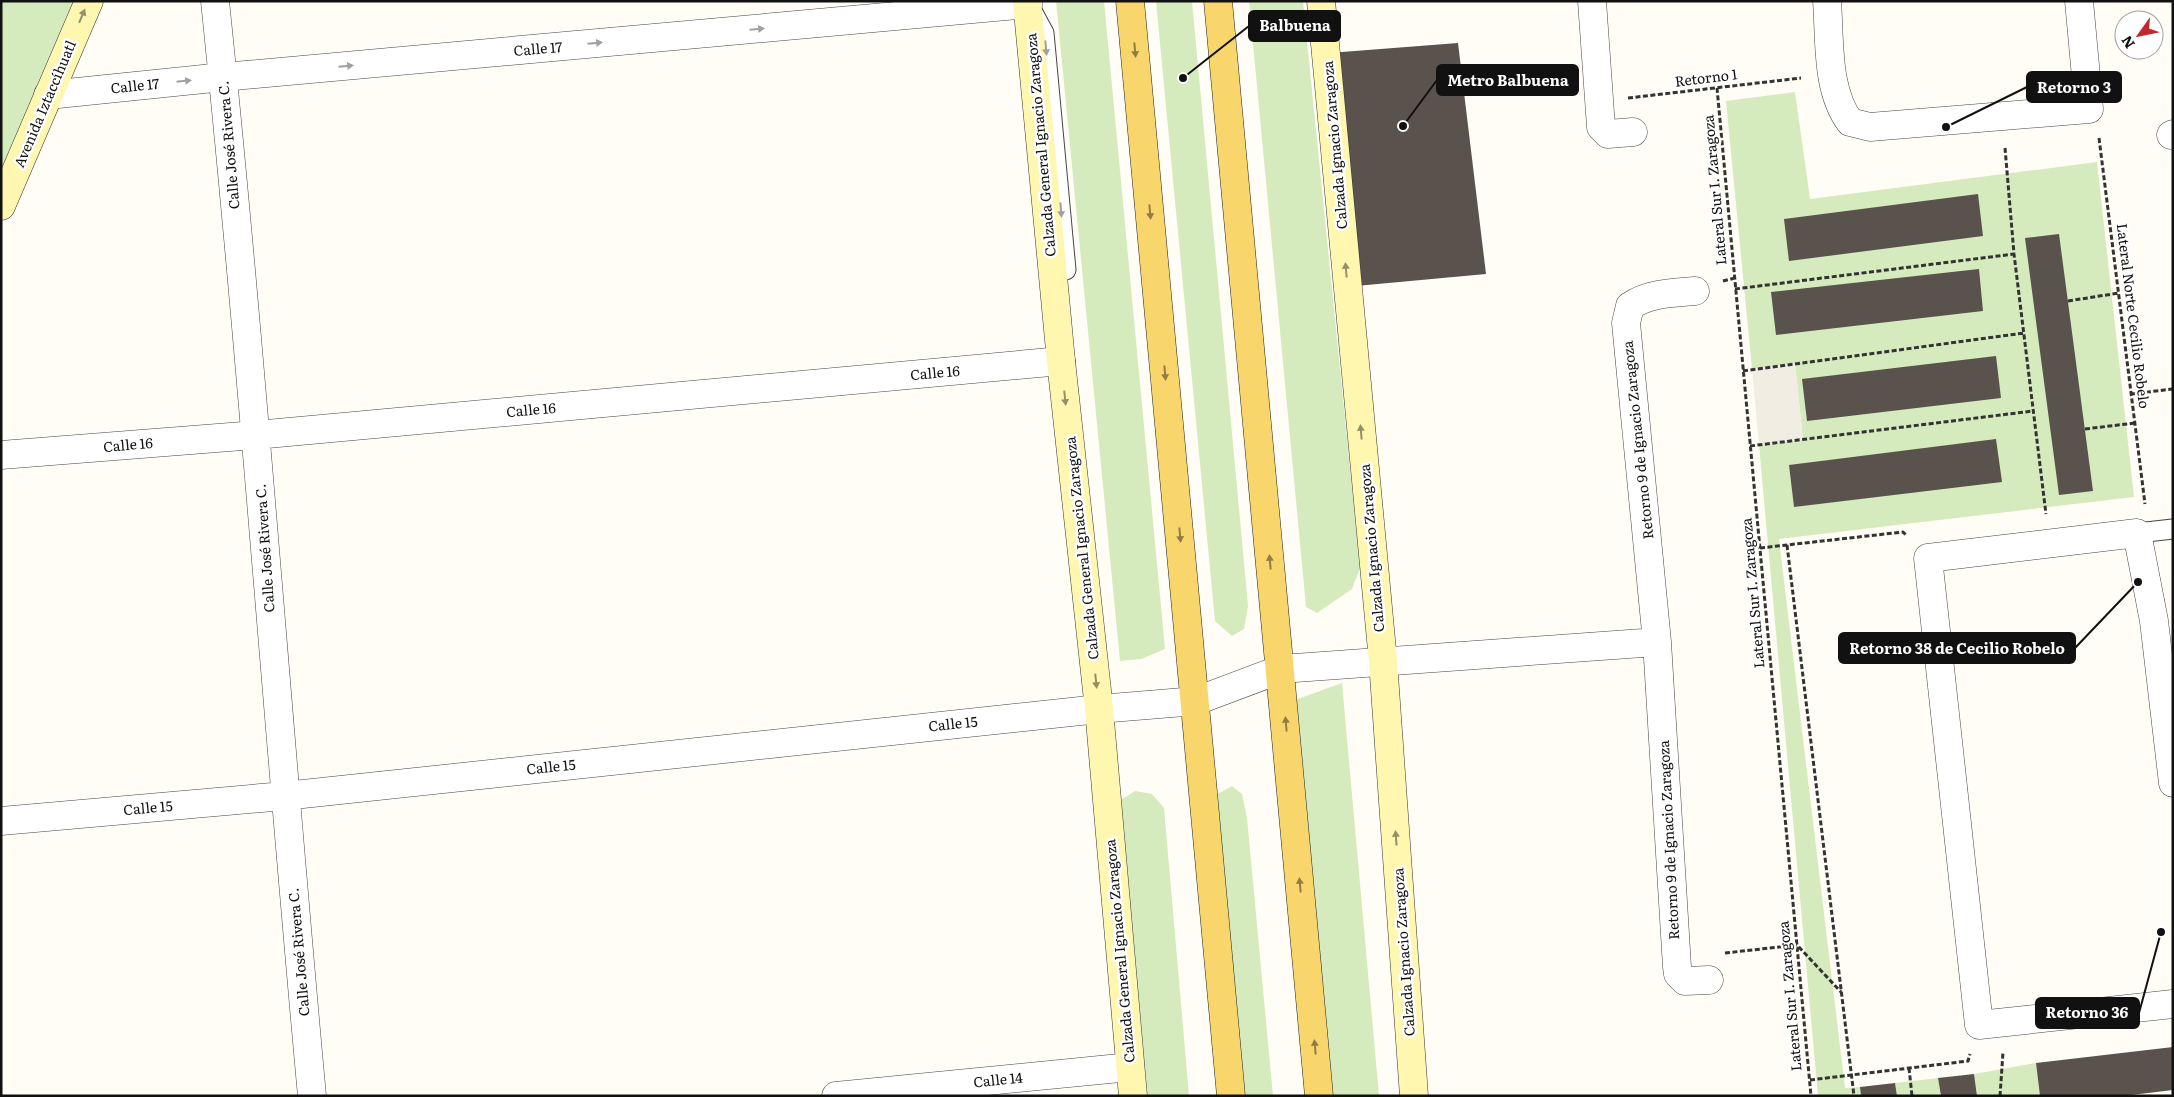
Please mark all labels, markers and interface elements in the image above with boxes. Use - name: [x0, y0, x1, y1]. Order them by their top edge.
- one-way arrow: [79, 9, 87, 23]
- north arrow: [2114, 10, 2164, 60]
- callout: Balbuena: [1249, 11, 1340, 41]
- text: Balbuena: [1259, 13, 1331, 36]
- one-way arrow: [749, 24, 765, 32]
- street label: Calzada General Ignacio Zaragoza: [1020, 32, 1060, 258]
- text: N: [2116, 32, 2139, 53]
- street label: Calle 17: [513, 36, 563, 60]
- street label: Avenida Iztaccíhuatl: [8, 37, 80, 170]
- one-way arrow: [587, 39, 603, 47]
- one-way arrow: [1042, 40, 1050, 56]
- one-way arrow: [1131, 42, 1139, 58]
- street label: Calzada Ignacio Zaragoza: [1317, 60, 1351, 230]
- one-way arrow: [338, 62, 354, 70]
- street label: Retorno 1: [1673, 63, 1739, 91]
- callout: Metro Balbuena: [1437, 65, 1578, 95]
- text: Metro Balbuena: [1447, 68, 1569, 91]
- callout: Retorno 3: [2027, 72, 2121, 102]
- street label: Calle 17: [110, 73, 160, 98]
- text: Retorno 3: [2037, 75, 2111, 98]
- one-way arrow: [176, 77, 192, 85]
- street label: Calle José Rivera C.: [212, 80, 244, 210]
- street label: Lateral Sur I. Zaragoza: [1697, 114, 1731, 266]
- one-way arrow: [1057, 202, 1065, 218]
- one-way arrow: [1146, 204, 1154, 220]
- street label: Lateral Norte Cecilio Robelo: [2113, 222, 2155, 410]
- one-way arrow: [1342, 262, 1350, 278]
- street label: Retorno 9 de Ignacio Zaragoza: [1617, 339, 1657, 540]
- street label: Calle 16: [909, 360, 961, 384]
- one-way arrow: [1161, 366, 1169, 382]
- one-way arrow: [1061, 391, 1069, 407]
- street label: Calle 16: [505, 397, 557, 421]
- one-way arrow: [1357, 423, 1365, 439]
- street label: Calle 16: [102, 432, 154, 456]
- street label: Calzada General Ignacio Zaragoza: [1059, 435, 1103, 661]
- street label: Calzada Ignacio Zaragoza: [1354, 463, 1388, 633]
- street label: Calle José Rivera C.: [250, 483, 278, 613]
- street label: Lateral Sur I. Zaragoza: [1735, 517, 1769, 669]
- one-way arrow: [1176, 527, 1184, 543]
- one-way arrow: [1266, 553, 1274, 569]
- callout: Retorno 38 de Cecilio Robelo: [1839, 633, 2075, 663]
- text: Retorno 38 de Cecilio Robelo: [1849, 636, 2065, 659]
- one-way arrow: [1092, 674, 1100, 690]
- street label: Calle 15: [927, 710, 978, 736]
- one-way arrow: [1281, 715, 1289, 731]
- street label: Retorno 9 de Ignacio Zaragoza: [1653, 739, 1683, 940]
- street label: Calle 15: [525, 753, 576, 779]
- street label: Calle 15: [122, 795, 173, 819]
- one-way arrow: [1391, 829, 1399, 845]
- street label: Calzada General Ignacio Zaragoza: [1099, 838, 1139, 1064]
- street label: Calzada Ignacio Zaragoza: [1387, 867, 1419, 1037]
- one-way arrow: [1296, 877, 1304, 893]
- street label: Calle José Rivera C.: [282, 887, 314, 1017]
- street label: Lateral Sur I. Zaragoza: [1772, 920, 1806, 1072]
- callout: Retorno 36: [2036, 998, 2139, 1028]
- text: Retorno 36: [2046, 1000, 2129, 1023]
- one-way arrow: [1311, 1039, 1319, 1055]
- street label: Calle 14: [972, 1066, 1024, 1092]

